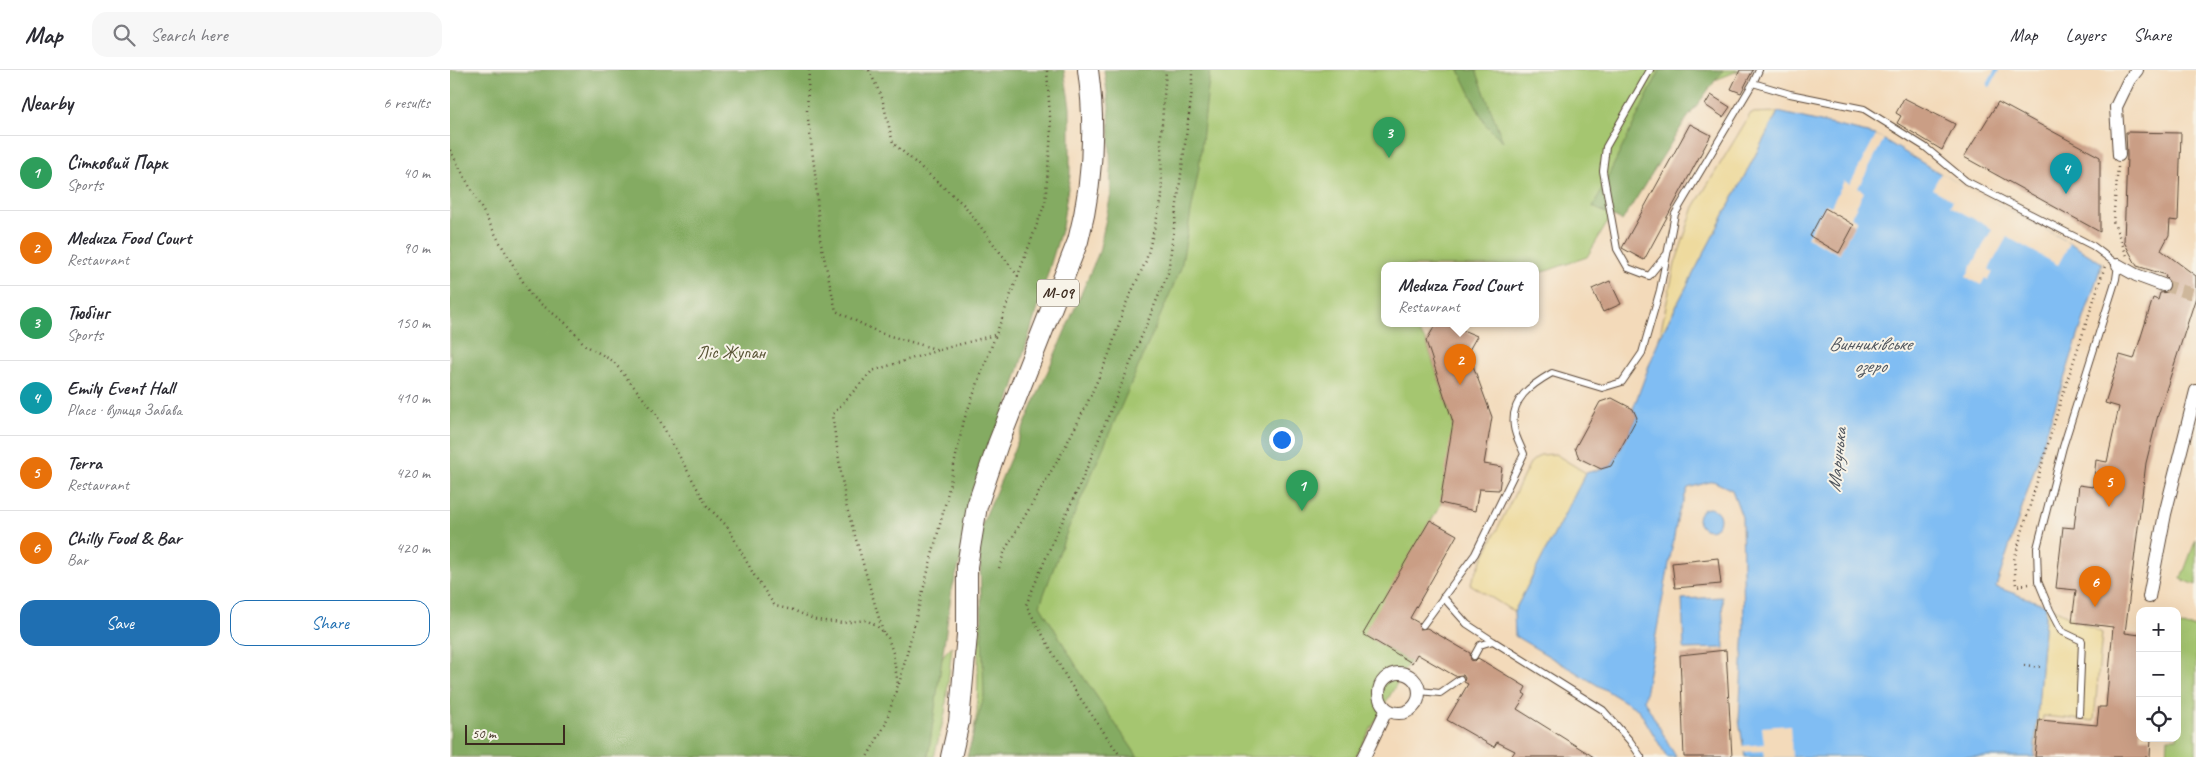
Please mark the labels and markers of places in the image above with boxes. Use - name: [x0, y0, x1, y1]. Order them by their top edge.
- pin: 3: [1373, 117, 1405, 158]
- pin: 4: [2050, 153, 2082, 194]
- pin: 2: [1444, 344, 1476, 385]
- pin: 5: [2093, 466, 2125, 507]
- pin: 1: [1286, 470, 1318, 511]
- pin: 6: [2079, 566, 2111, 607]

